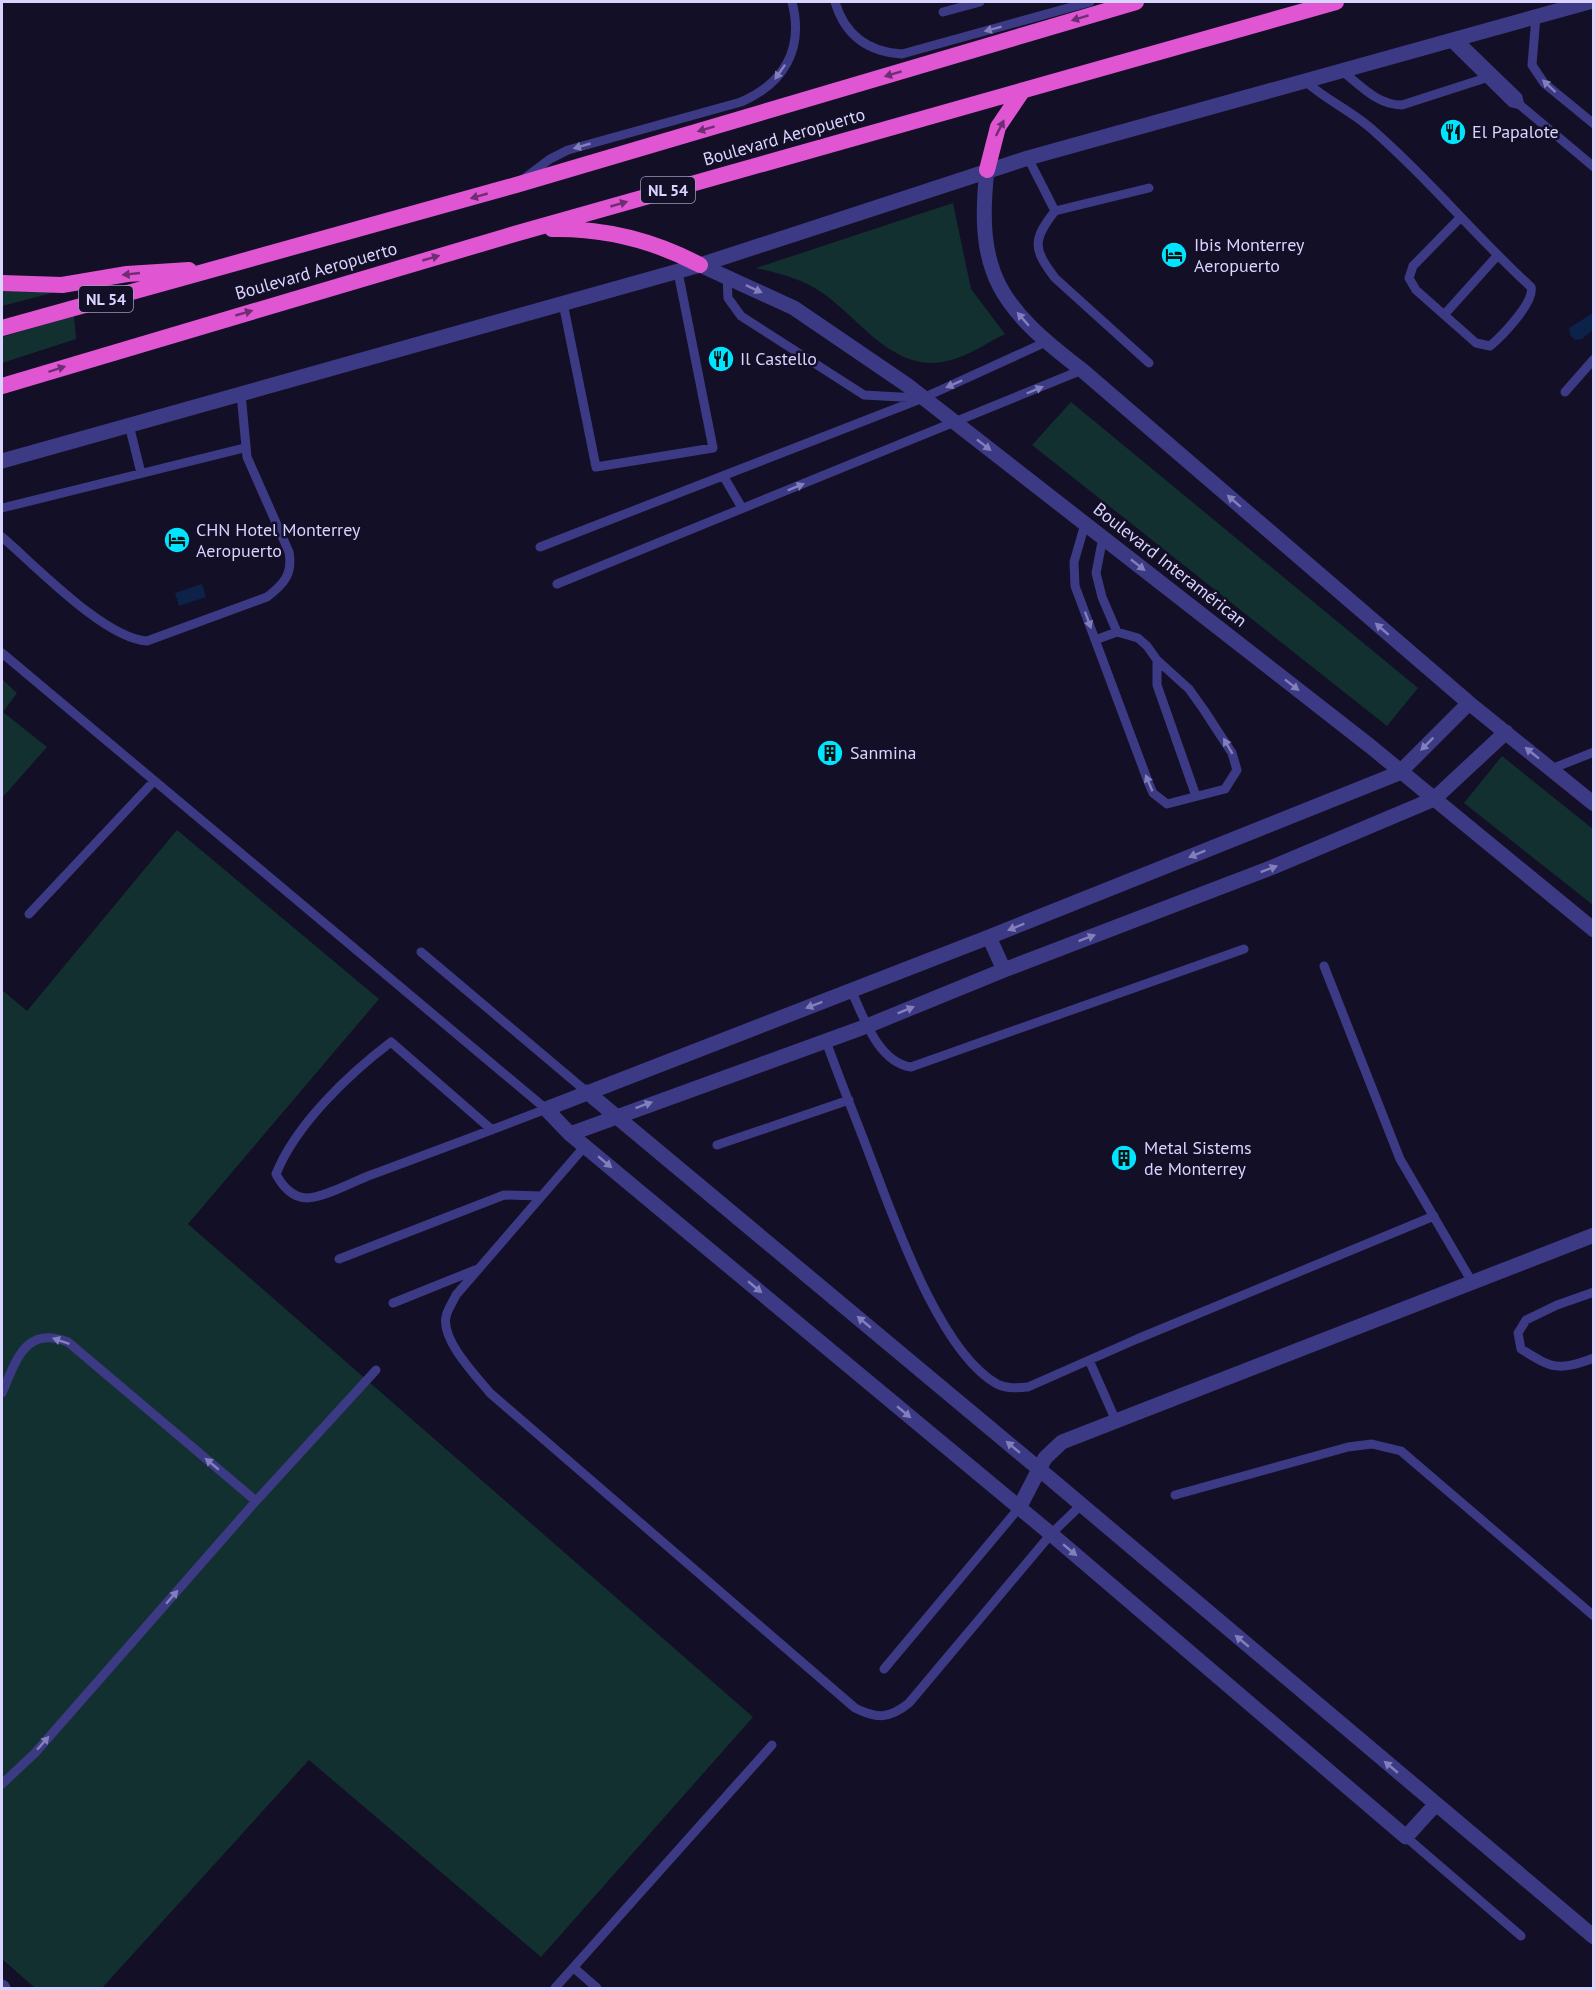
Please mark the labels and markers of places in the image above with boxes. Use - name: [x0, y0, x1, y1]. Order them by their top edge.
- restaurant icon: El Papalote: [1438, 117, 1468, 147]
- place label: El Papalote: [1472, 120, 1559, 143]
- place label: Ibis Monterrey Aeropuerto: [1194, 233, 1305, 277]
- hotel icon: Ibis Monterrey Aeropuerto: [1159, 240, 1189, 270]
- restaurant icon: Il Castello: [706, 344, 736, 374]
- place label: Il Castello: [740, 347, 817, 370]
- place label: CHN Hotel Monterrey Aeropuerto: [196, 518, 361, 562]
- hotel icon: CHN Hotel Monterrey Aeropuerto: [162, 525, 192, 555]
- building icon: Sanmina: [815, 738, 845, 768]
- place label: Sanmina: [850, 741, 917, 764]
- place label: Metal Sistems de Monterrey: [1144, 1136, 1252, 1180]
- building icon: Metal Sistems de Monterrey: [1109, 1143, 1139, 1173]

